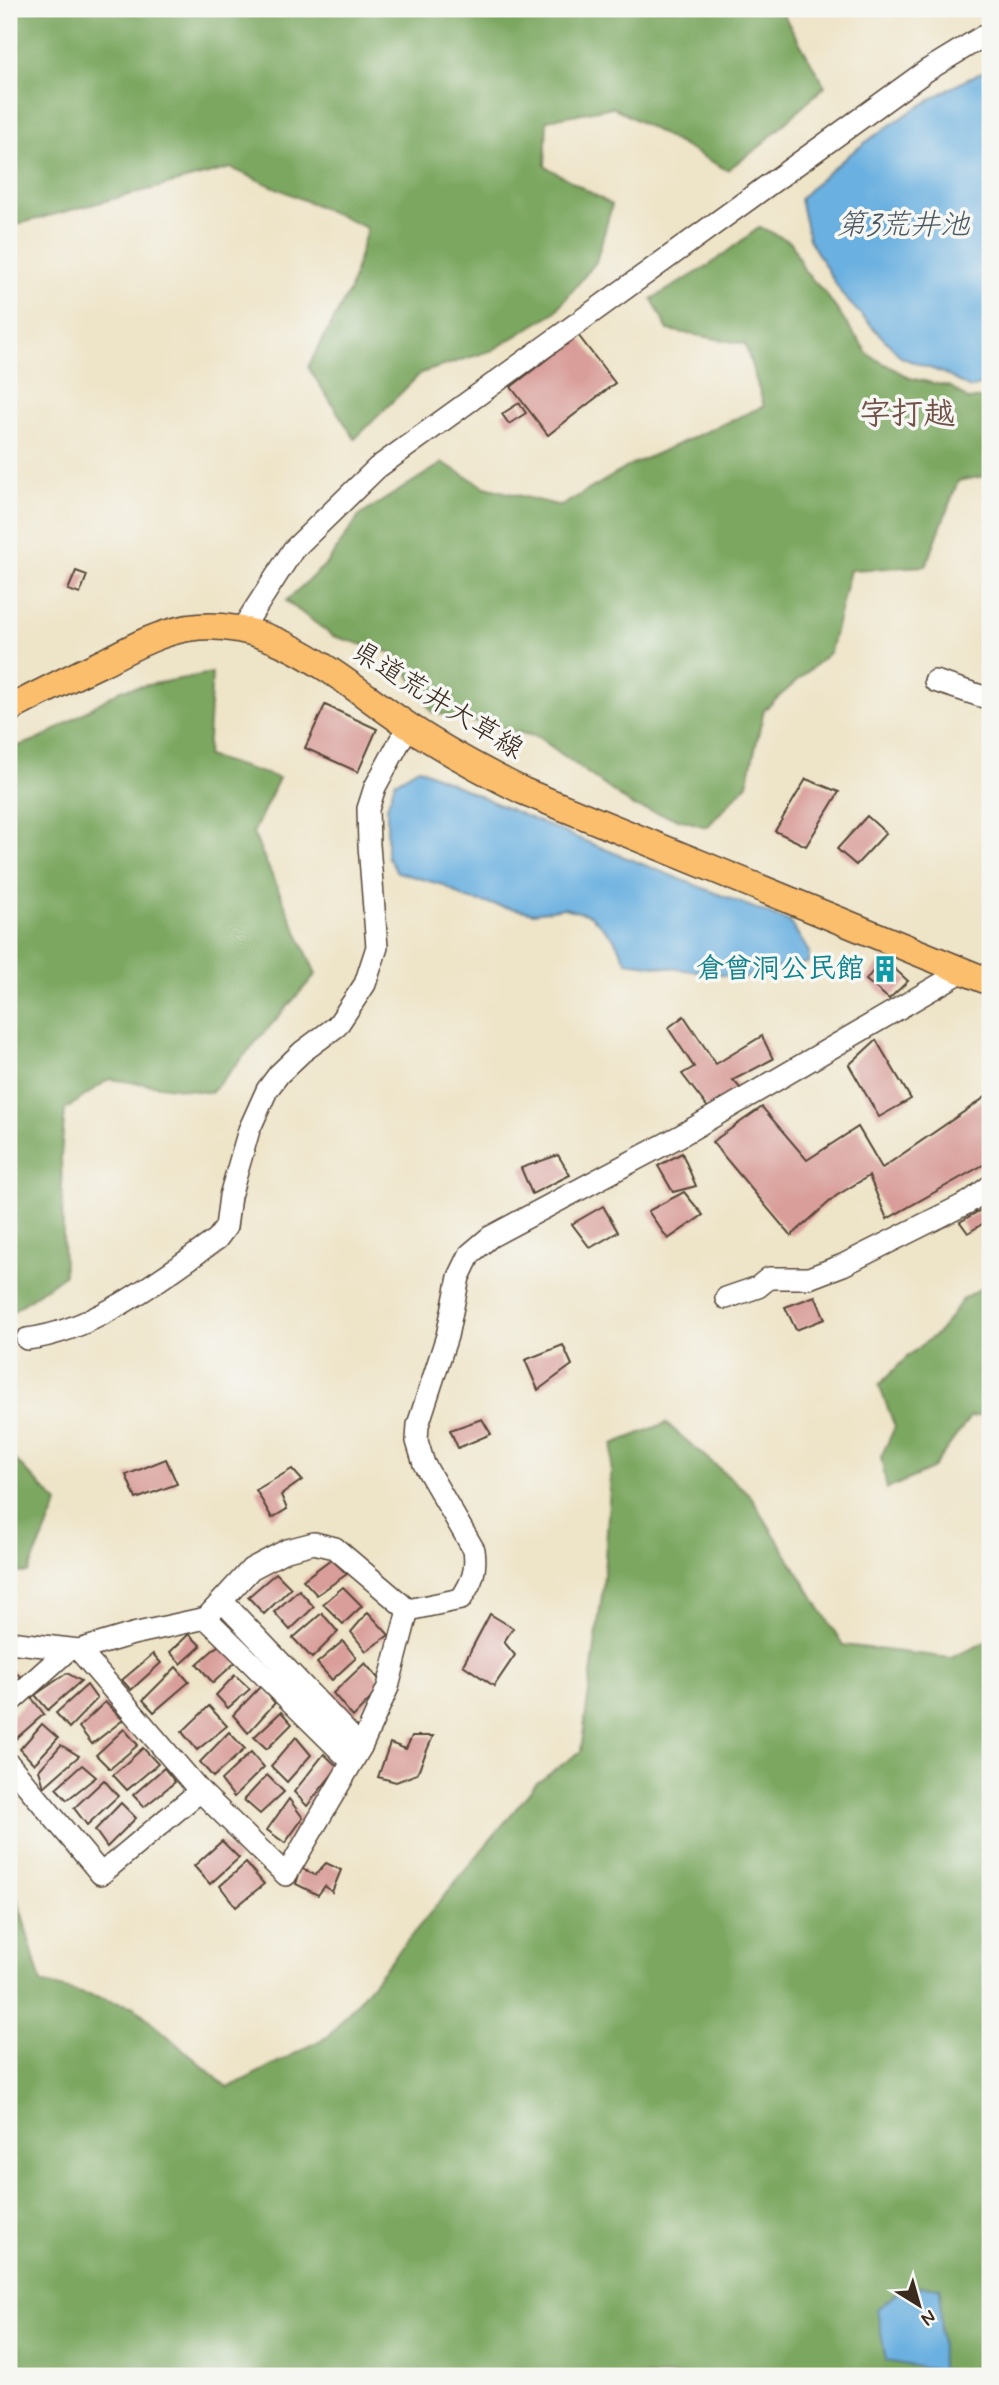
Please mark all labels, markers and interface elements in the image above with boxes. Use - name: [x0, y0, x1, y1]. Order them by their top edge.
- water label: 第3荒井池: [836, 206, 971, 245]
- district label: 字打越: [859, 394, 955, 436]
- street label: 県道荒井大草線: [344, 633, 530, 769]
- place label: 倉曾洞公民館: [696, 951, 864, 988]
- building icon: 倉曾洞公民館: [870, 954, 900, 984]
- north arrow: [884, 2270, 954, 2340]
- text: N: [916, 2304, 941, 2331]

